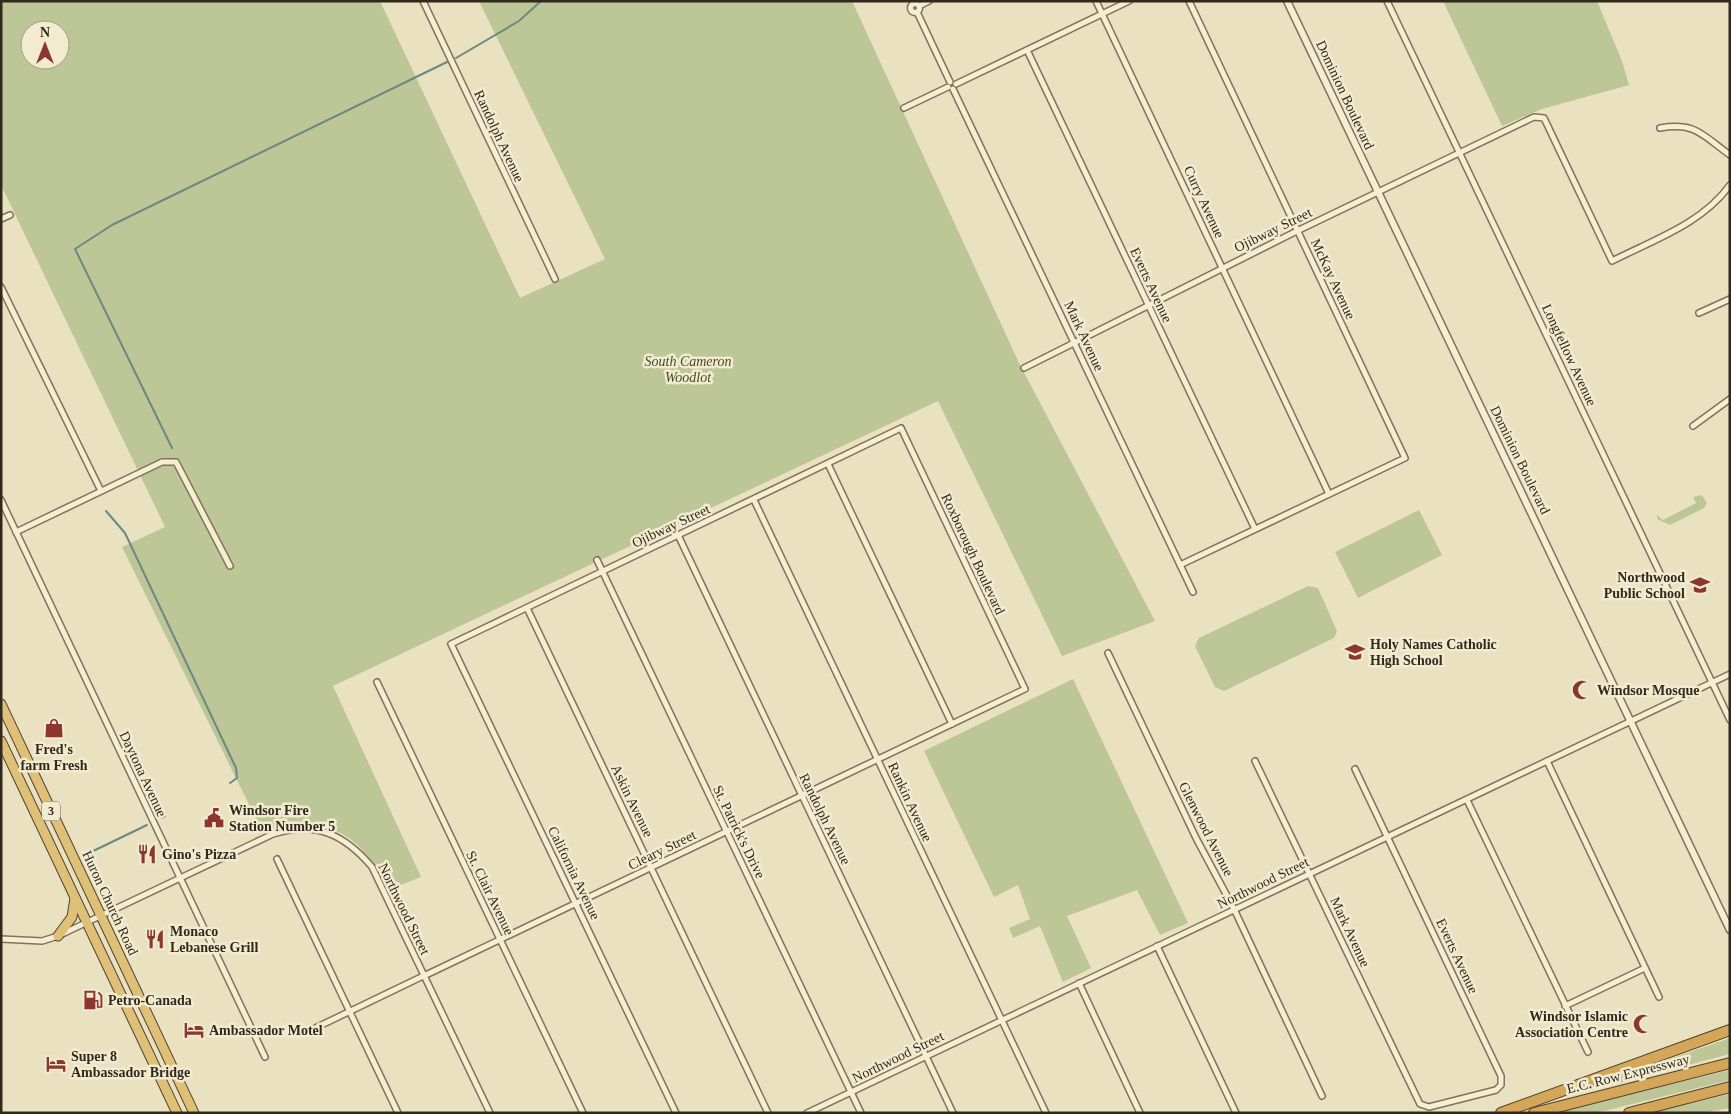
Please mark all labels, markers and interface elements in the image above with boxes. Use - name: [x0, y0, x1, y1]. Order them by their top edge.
- north arrow: [20, 20, 70, 70]
- text: N: [40, 25, 50, 40]
- street label: Dominion Boulevard: [1313, 38, 1377, 152]
- street label: Randolph Avenue: [471, 88, 527, 184]
- street label: Curry Avenue: [1181, 164, 1227, 240]
- street label: Ojibway Street: [1232, 205, 1314, 255]
- street label: McKay Avenue: [1308, 236, 1358, 322]
- street label: Everts Avenue: [1127, 245, 1175, 325]
- street label: Mark Avenue: [1061, 299, 1107, 373]
- street label: Longfellow Avenue: [1539, 302, 1599, 408]
- park label: South Cameron Woodlot: [645, 354, 731, 385]
- street label: Dominion Boulevard: [1487, 403, 1553, 517]
- street label: Roxborough Boulevard: [938, 491, 1008, 617]
- street label: Ojibway Street: [630, 501, 712, 551]
- place label: Northwood Public School: [1604, 570, 1685, 601]
- school or university icon: Northwood Public School: [1689, 574, 1711, 596]
- place label: Holy Names Catholic High School: [1370, 637, 1497, 668]
- school or university icon: Holy Names Catholic High School: [1344, 641, 1366, 663]
- mosque icon: Windsor Mosque: [1571, 679, 1593, 701]
- place label: Windsor Mosque: [1597, 683, 1700, 698]
- shop icon: Fred's farm Fresh: [43, 717, 65, 739]
- street label: Daytona Avenue: [117, 729, 169, 819]
- place label: Fred's farm Fresh: [21, 742, 88, 773]
- street label: Rankin Avenue: [885, 760, 935, 844]
- street label: Askin Avenue: [608, 762, 656, 840]
- street label: Randolph Avenue: [796, 771, 854, 867]
- street label: Glenwood Avenue: [1176, 779, 1236, 879]
- street label: St. Patrick's Drive: [710, 783, 768, 881]
- road number: 3: [42, 801, 60, 820]
- place label: Windsor Fire Station Number 5: [229, 803, 335, 834]
- public building icon: Windsor Fire Station Number 5: [203, 807, 225, 829]
- street label: California Avenue: [545, 824, 603, 922]
- street label: Cleary Street: [626, 827, 698, 873]
- restaurant icon: Gino's Pizza: [136, 843, 158, 865]
- place label: Gino's Pizza: [162, 847, 236, 862]
- street label: Huron Church Road: [79, 848, 141, 958]
- street label: St. Clair Avenue: [463, 848, 517, 938]
- street label: Northwood Street: [1215, 854, 1311, 912]
- street label: Northwood Street: [375, 861, 433, 957]
- street label: Mark Avenue: [1327, 895, 1373, 969]
- street label: Everts Avenue: [1433, 916, 1481, 996]
- place label: Monaco Lebanese Grill: [170, 924, 258, 955]
- restaurant icon: Monaco Lebanese Grill: [144, 928, 166, 950]
- fuel station icon: Petro-Canada: [82, 989, 104, 1011]
- place label: Petro-Canada: [108, 993, 192, 1008]
- place label: Windsor Islamic Association Centre: [1515, 1009, 1628, 1040]
- mosque icon: Windsor Islamic Association Centre: [1632, 1013, 1654, 1035]
- hotel icon: Ambassador Motel: [183, 1019, 205, 1041]
- place label: Ambassador Motel: [209, 1023, 323, 1038]
- street label: Northwood Street: [850, 1028, 946, 1086]
- place label: Super 8 Ambassador Bridge: [71, 1049, 190, 1080]
- street label: E.C. Row Expressway: [1565, 1051, 1691, 1097]
- hotel icon: Super 8 Ambassador Bridge: [45, 1053, 67, 1075]

